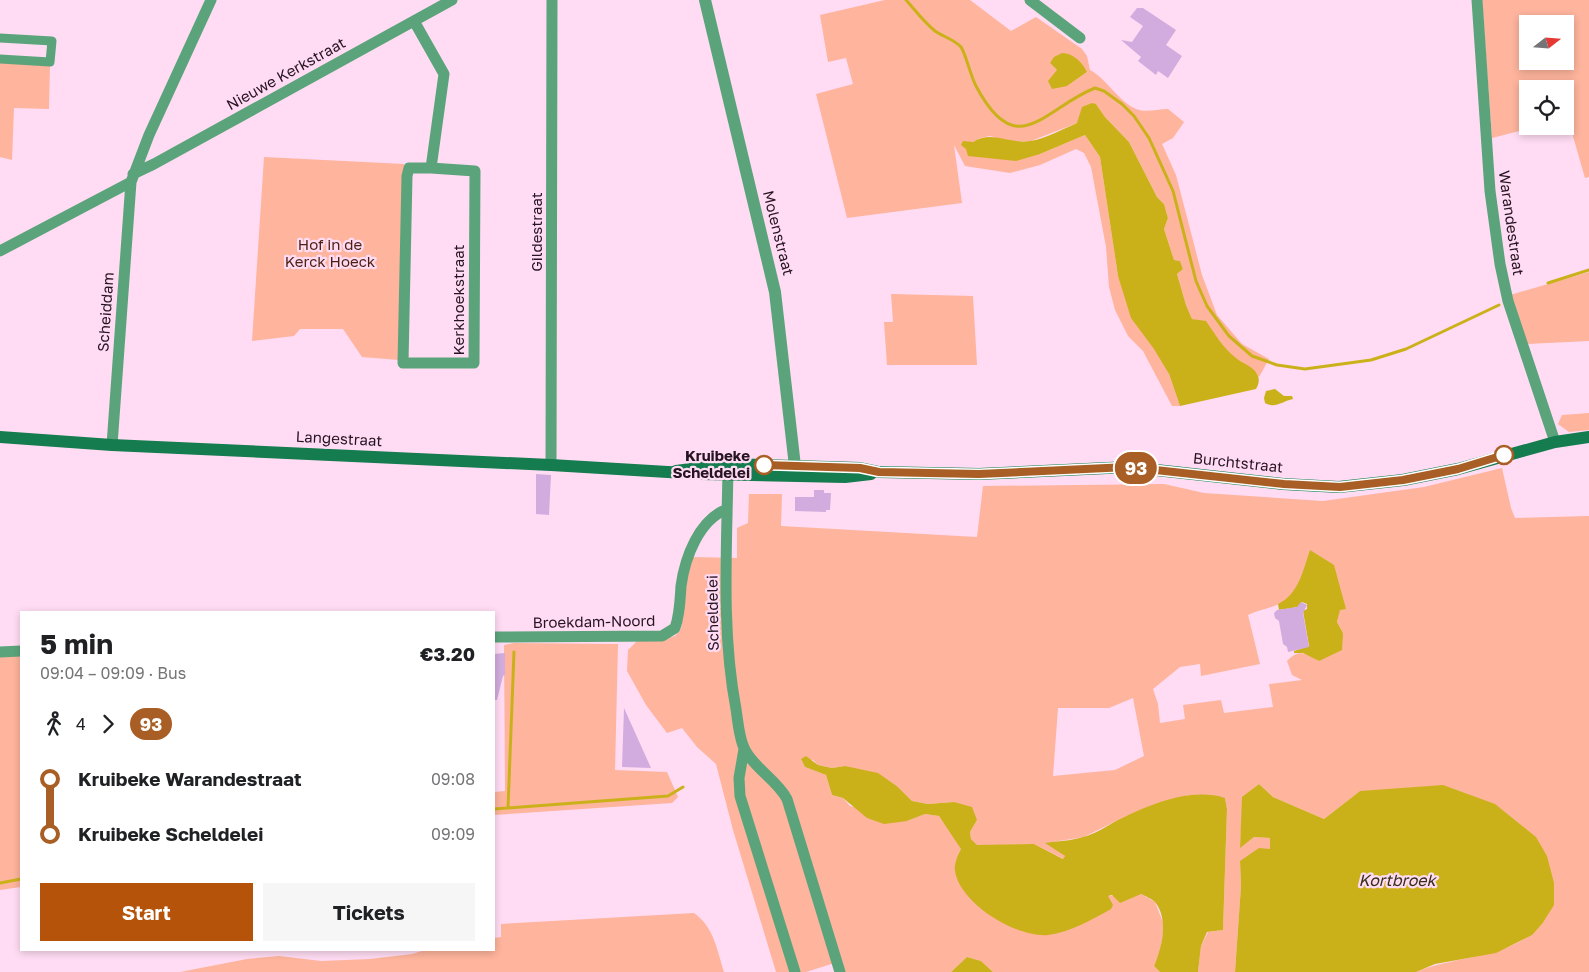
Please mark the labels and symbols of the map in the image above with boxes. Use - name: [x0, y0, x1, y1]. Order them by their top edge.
- north arrow: [1519, 15, 1574, 70]
- street label: Nieuwe Kerkstraat: [223, 33, 348, 113]
- street label: Warandestraat: [1496, 169, 1528, 277]
- street label: Molenstraat: [760, 188, 798, 277]
- street label: Gildestraat: [527, 192, 545, 272]
- park label: Hof in de Kerck Hoeck: [285, 235, 376, 270]
- street label: Kerkhoekstraat: [449, 245, 467, 355]
- street label: Scheiddam: [93, 271, 117, 352]
- street label: Langestraat: [295, 427, 383, 449]
- unlabelled marker: [1494, 445, 1514, 465]
- place label: Kruibeke Scheldelei: [672, 446, 750, 481]
- street label: Burchtstraat: [1192, 448, 1284, 476]
- line badge: 93: [1114, 452, 1158, 484]
- marker: Kruibeke Scheldelei: [754, 455, 774, 475]
- street label: Scheldelei: [702, 575, 722, 651]
- street label: Broekdam-Noord: [533, 611, 655, 631]
- water label: Kortbroek: [1358, 870, 1438, 890]

